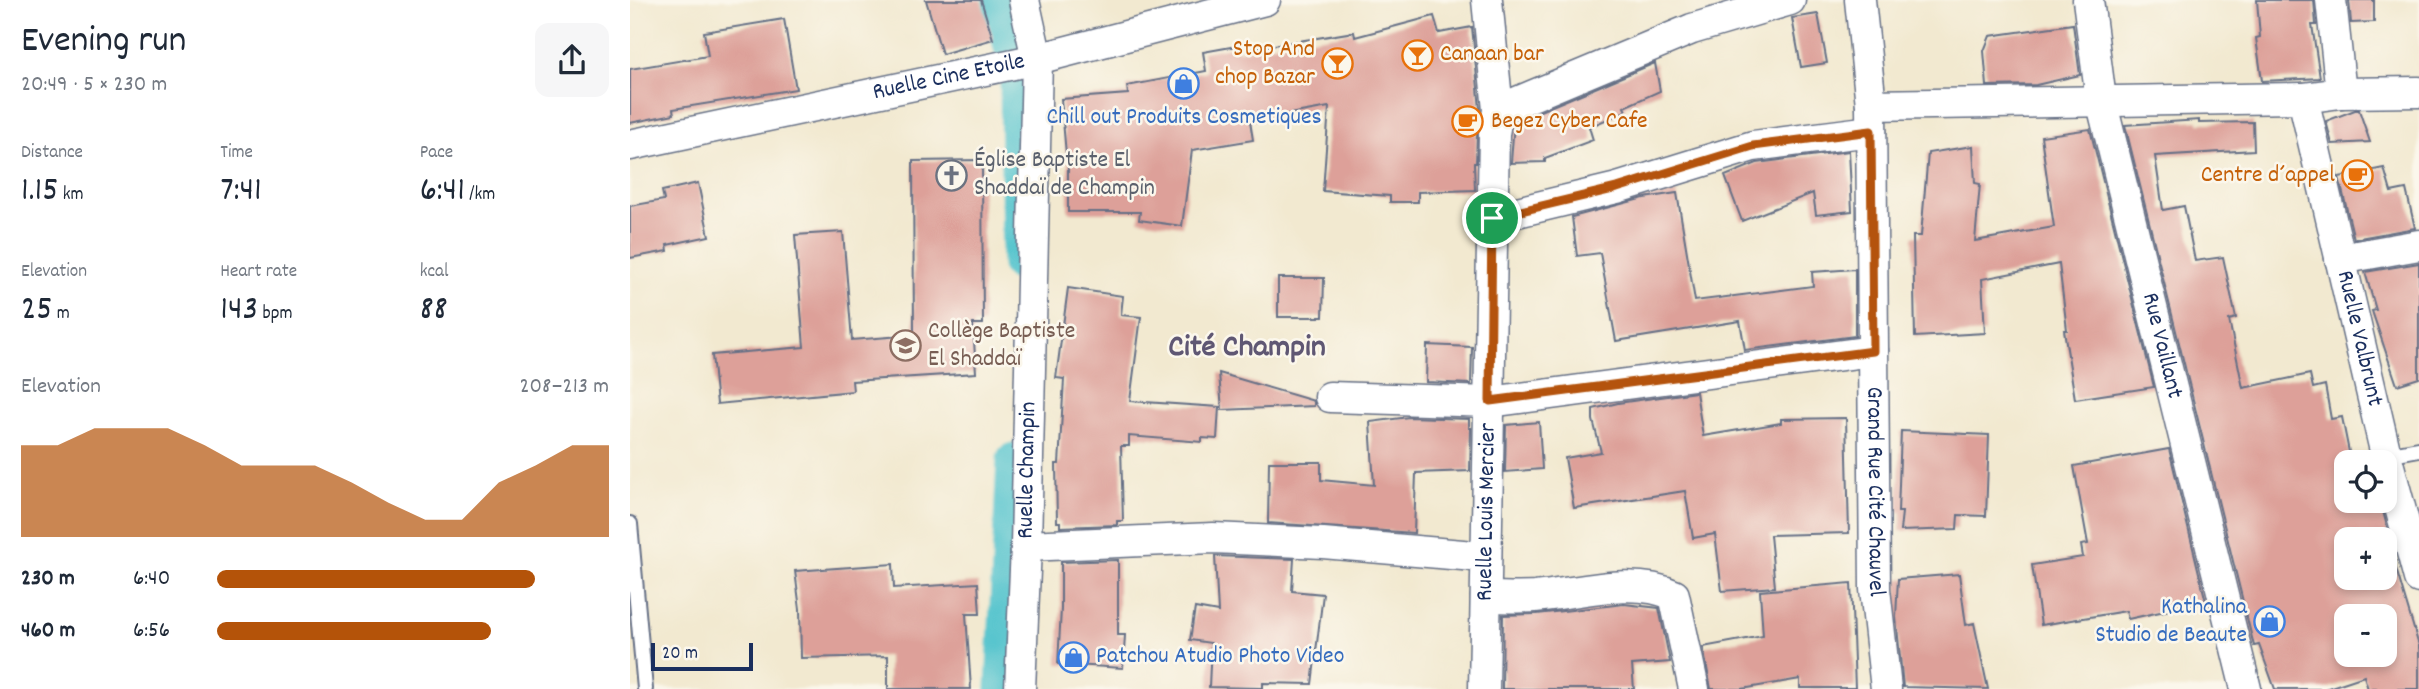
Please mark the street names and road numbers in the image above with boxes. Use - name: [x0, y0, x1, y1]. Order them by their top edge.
- street label: Ruelle Cine Etoile: [870, 45, 1028, 110]
- street label: Ruelle Valbrunt: [2327, 267, 2391, 410]
- street label: Rue Vaillant: [2132, 289, 2191, 402]
- street label: Grand Rue Cité Chauvel: [1856, 386, 1893, 599]
- street label: Ruelle Champin: [1009, 401, 1046, 539]
- street label: Ruelle Louis Mercier: [1469, 423, 1506, 601]

